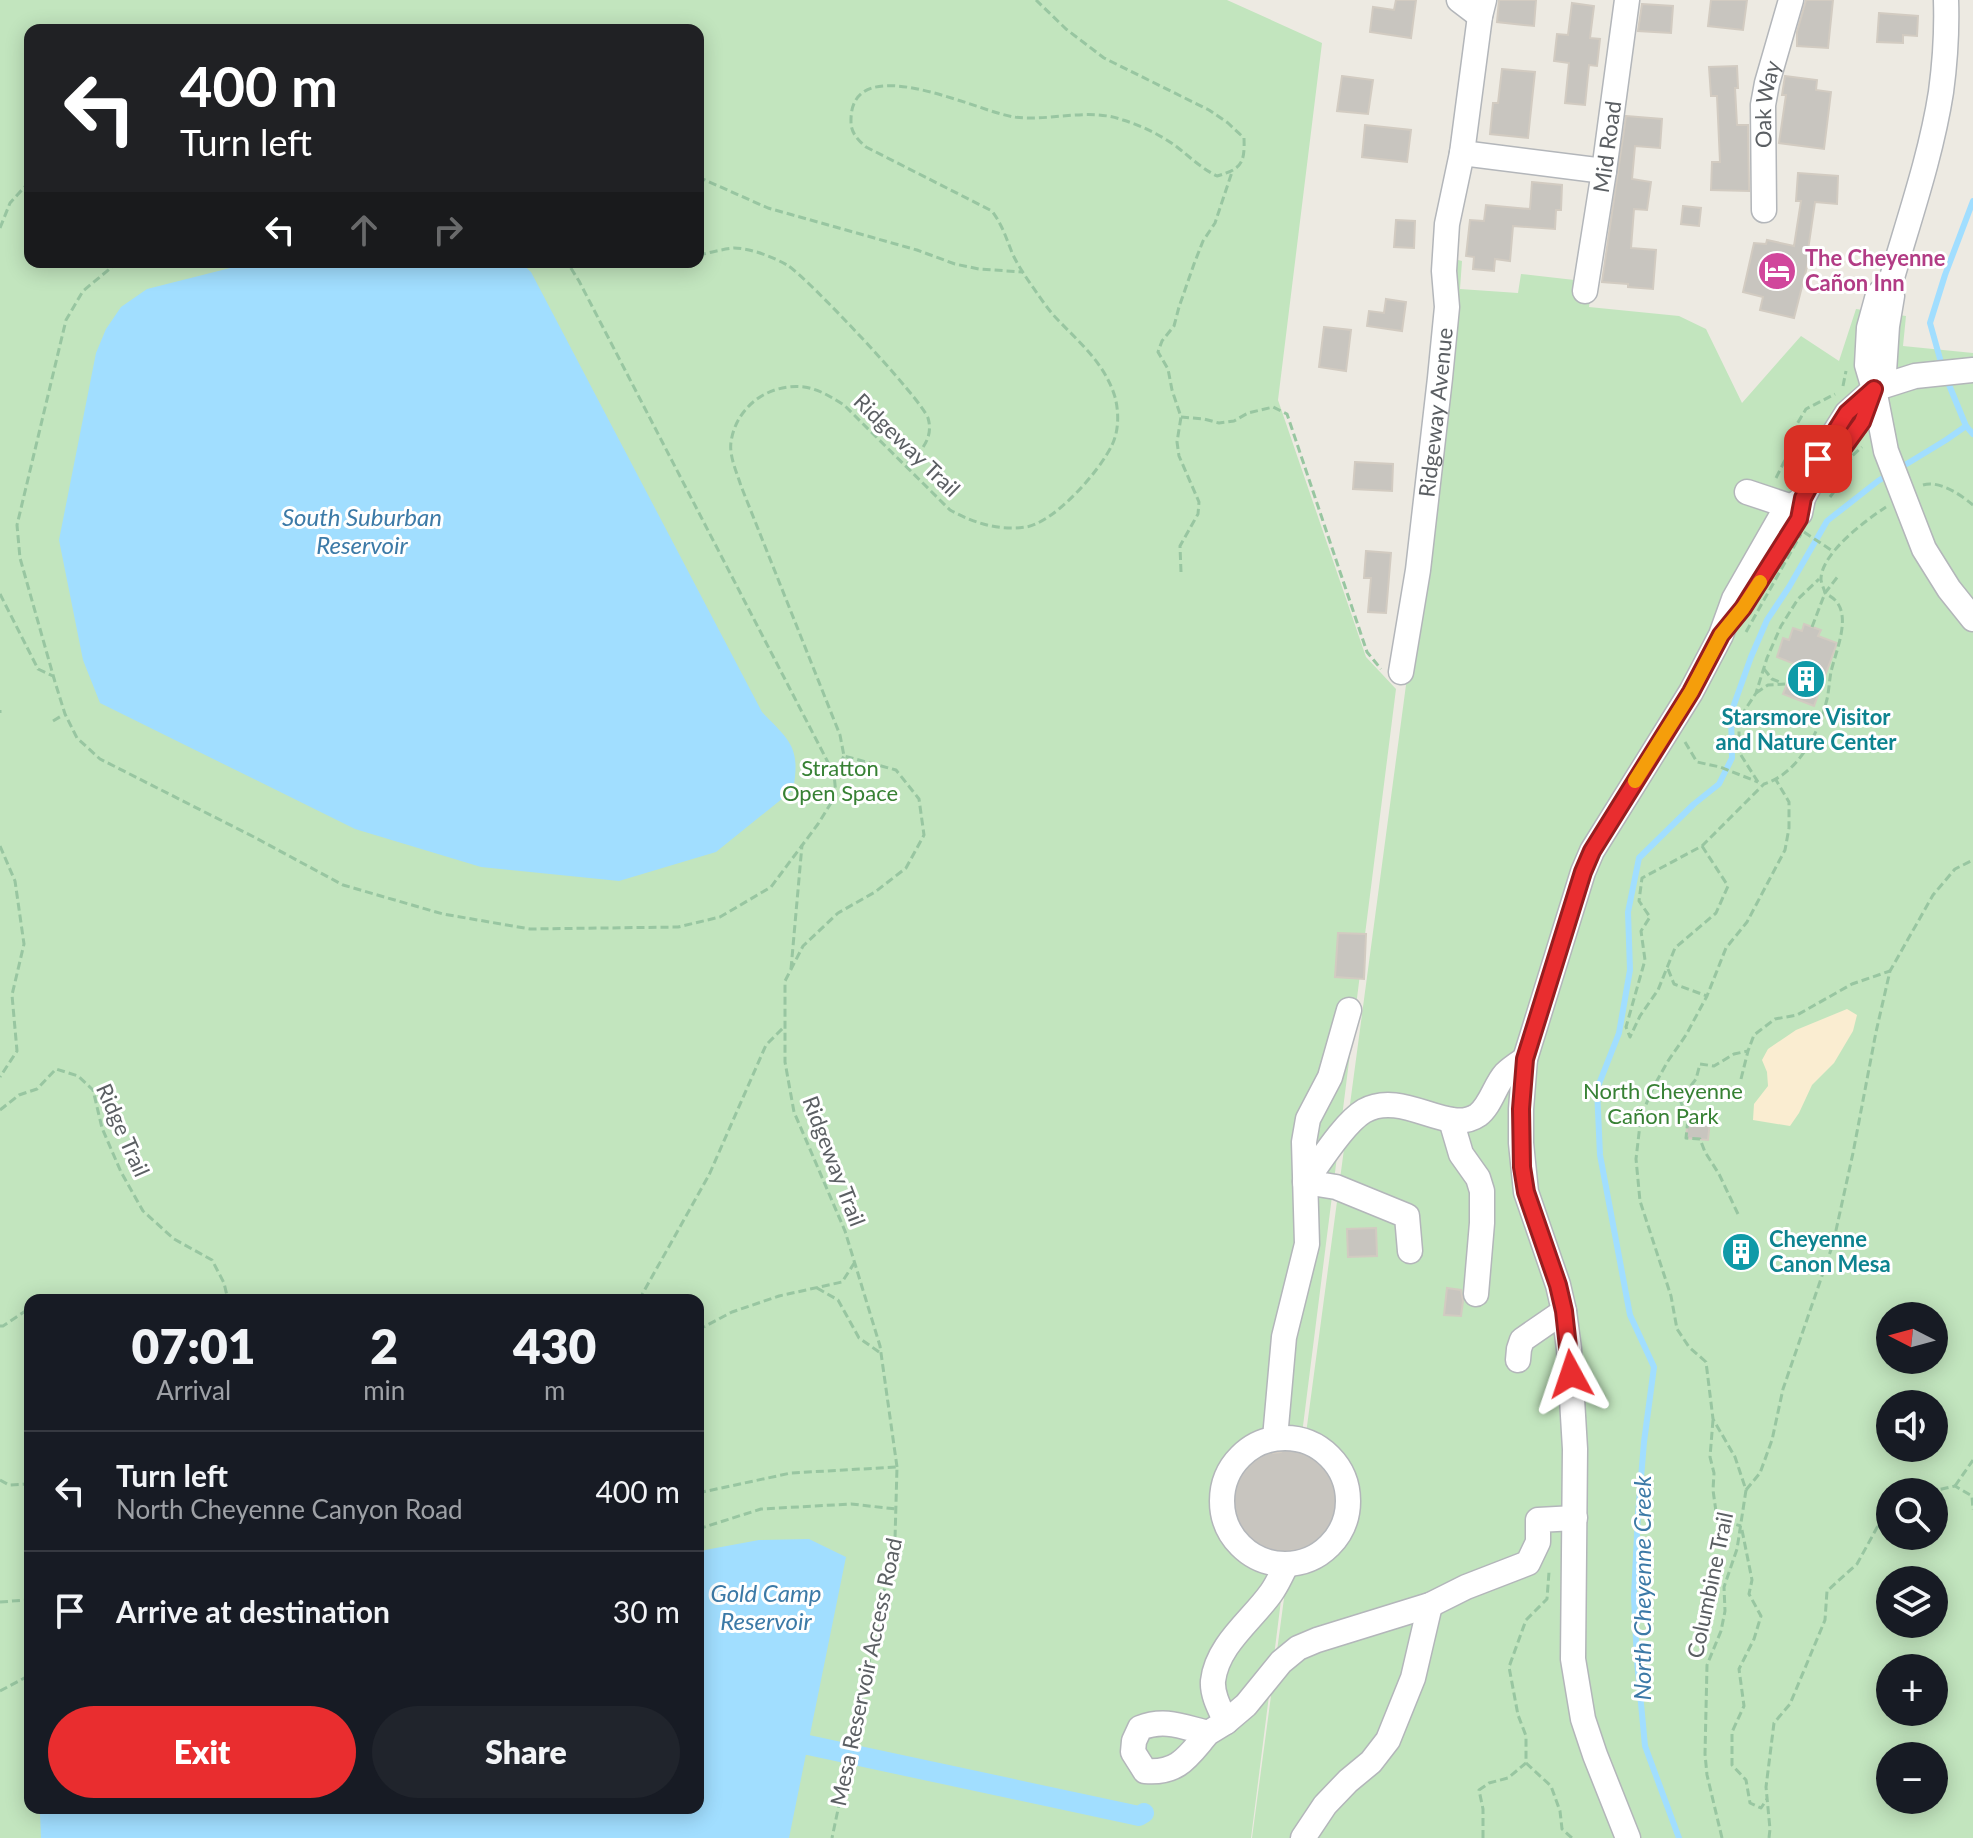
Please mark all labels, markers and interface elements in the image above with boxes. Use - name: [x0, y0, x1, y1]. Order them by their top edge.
- text: 400 m: [180, 52, 338, 119]
- icon: left: [48, 56, 152, 160]
- street label: Oak Way: [1749, 57, 1786, 148]
- street label: Mid Road: [1587, 99, 1626, 194]
- text: Turn left: [180, 120, 312, 164]
- icon: left: [258, 208, 302, 252]
- icon: ahead: [342, 208, 386, 252]
- icon: right: [426, 208, 470, 252]
- place label: The Cheyenne Cañon Inn: [1805, 244, 1946, 296]
- hotel icon: The Cheyenne Cañon Inn: [1756, 250, 1798, 292]
- street label: Ridgeway Avenue: [1412, 326, 1458, 499]
- street label: Ridgeway Trail: [849, 387, 966, 502]
- pin: [1784, 425, 1852, 493]
- icon: arrive: [1796, 437, 1840, 481]
- water label: South Suburban Reservoir: [282, 502, 442, 559]
- building icon: Starsmore Visitor and Nature Center: [1785, 658, 1827, 700]
- place label: Starsmore Visitor and Nature Center: [1715, 703, 1897, 755]
- park label: Stratton Open Space: [782, 754, 898, 806]
- park label: North Cheyenne Cañon Park: [1583, 1077, 1743, 1129]
- street label: Ridge Trail: [91, 1079, 156, 1180]
- street label: Ridgeway Trail: [797, 1092, 872, 1230]
- place label: Cheyenne Canon Mesa: [1769, 1225, 1891, 1277]
- building icon: Cheyenne Canon Mesa: [1720, 1231, 1762, 1273]
- north arrow: [1876, 1302, 1948, 1374]
- map controls: [1876, 1302, 1948, 1814]
- text: 07:01: [132, 1317, 256, 1374]
- text: 2: [370, 1317, 398, 1374]
- text: 430: [513, 1317, 596, 1374]
- position arrow: [1529, 1332, 1613, 1416]
- text: Arrival: [156, 1374, 231, 1406]
- text: min: [363, 1374, 405, 1406]
- text: m: [544, 1374, 565, 1406]
- button: sound: [1876, 1390, 1948, 1462]
- text: Turn left: [116, 1457, 228, 1493]
- icon: left: [48, 1469, 92, 1513]
- text: 400 m: [595, 1473, 680, 1509]
- water label: North Cheyenne Creek: [1627, 1475, 1656, 1701]
- button: search: [1876, 1478, 1948, 1550]
- text: North Cheyenne Canyon Road: [116, 1493, 463, 1525]
- street label: Columbine Trail: [1681, 1509, 1738, 1660]
- street label: Mesa Reservoir Access Road: [824, 1535, 907, 1808]
- button: layers: [1876, 1566, 1948, 1638]
- water label: Gold Camp Reservoir: [710, 1578, 822, 1635]
- icon: arrive: [48, 1589, 92, 1633]
- text: Arrive at destination: [116, 1593, 390, 1629]
- text: 30 m: [613, 1593, 680, 1629]
- button: +: [1876, 1654, 1948, 1726]
- button: Exit: [48, 1706, 356, 1798]
- button: Share: [372, 1706, 680, 1798]
- button: −: [1876, 1742, 1948, 1814]

